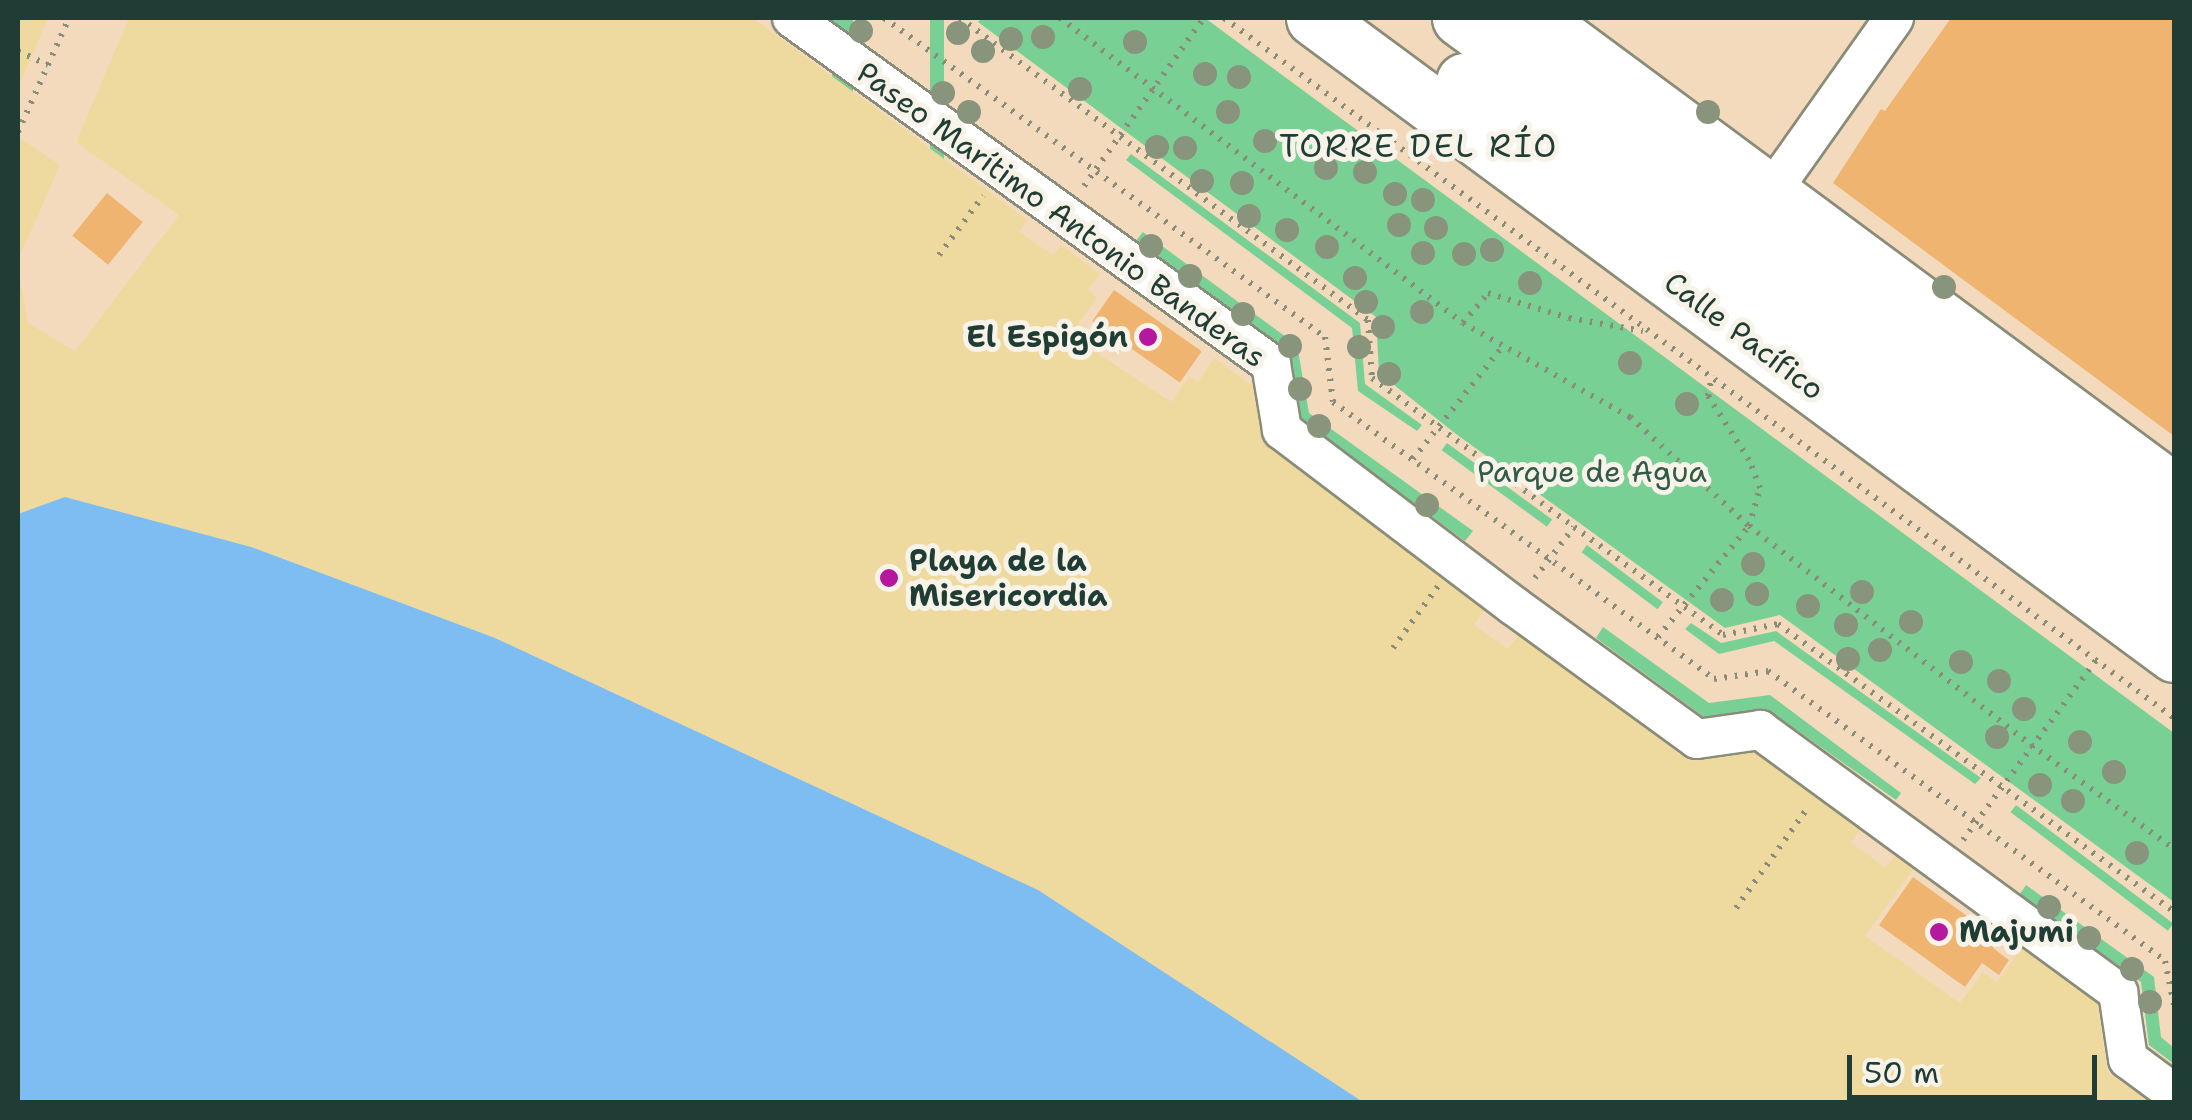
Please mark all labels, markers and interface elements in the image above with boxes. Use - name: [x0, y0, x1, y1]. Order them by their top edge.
- street label: Paseo Marítimo Antonio Banderas: [850, 54, 1272, 376]
- district label: TORRE DEL RÍO: [1279, 127, 1559, 165]
- street label: Calle Pacífico: [1657, 264, 1831, 408]
- place label: El Espigón: [966, 319, 1128, 355]
- marker: El Espigón: [1137, 326, 1159, 348]
- park label: Parque de Agua: [1477, 454, 1707, 490]
- place label: Playa de la Misericordia: [909, 543, 1107, 614]
- marker: Playa de la Misericordia: [878, 567, 900, 589]
- place label: Majumi: [1959, 914, 2074, 950]
- marker: Majumi: [1928, 921, 1950, 943]
- scale bar: [1852, 1035, 2102, 1097]
- text: 50 m: [1864, 1052, 1939, 1093]

